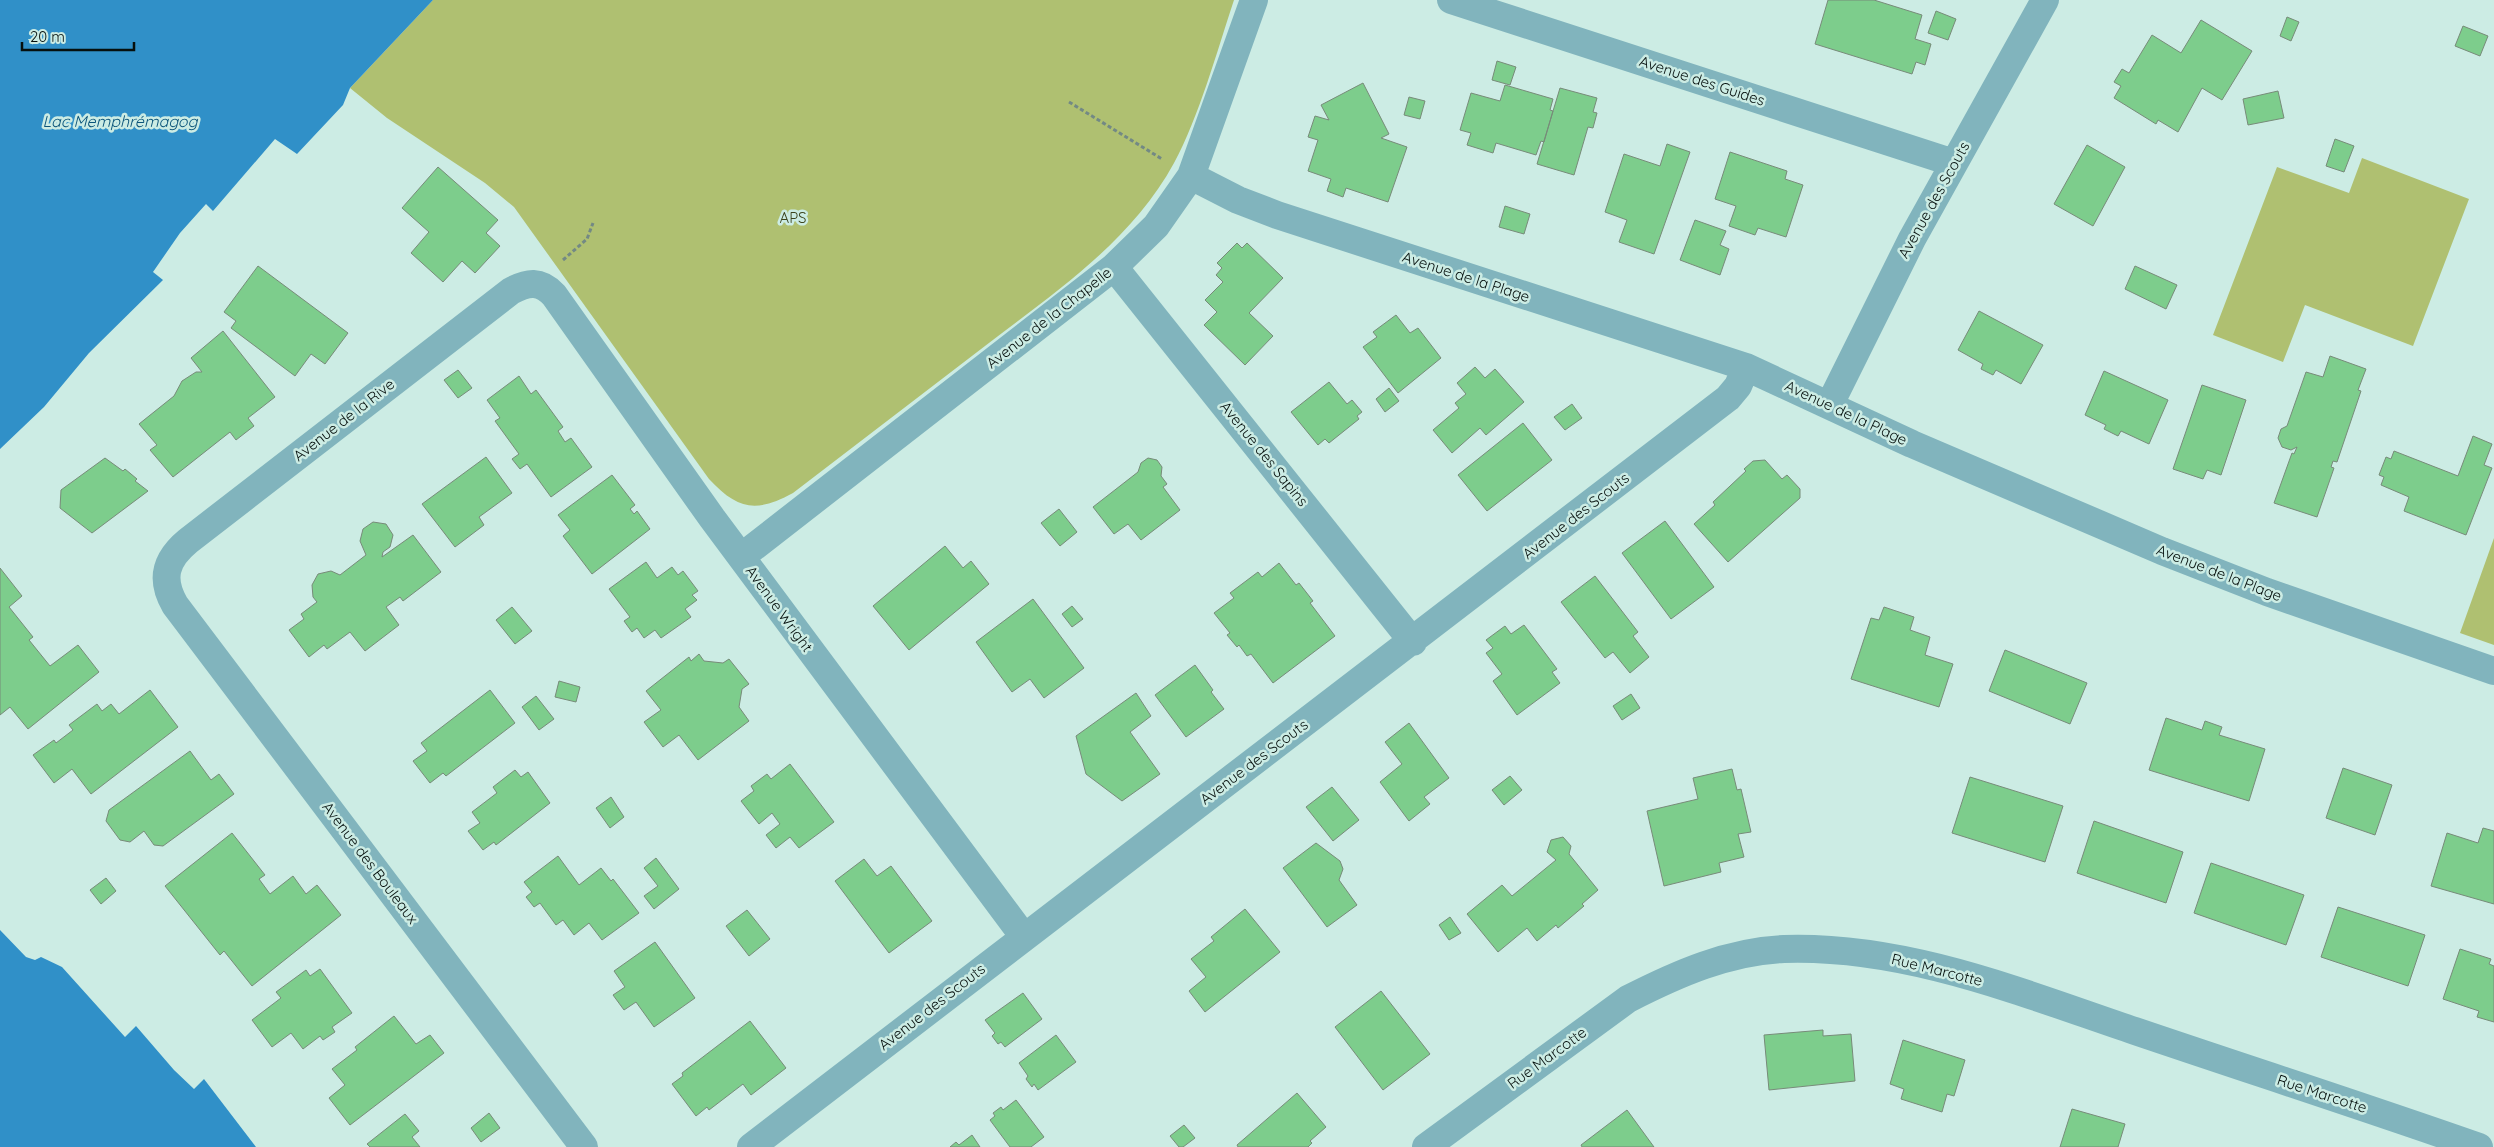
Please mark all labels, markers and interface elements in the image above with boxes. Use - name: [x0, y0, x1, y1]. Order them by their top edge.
- scale bar: [22, 20, 135, 52]
- text: 20 m: [30, 27, 65, 46]
- street label: Avenue des Guides: [1637, 51, 1767, 110]
- water label: Lac Memphrémagog: [43, 111, 198, 131]
- street label: Avenue des Scouts: [1894, 138, 1973, 261]
- park label: APS: [779, 208, 807, 227]
- street label: Avenue de la Plage: [1400, 247, 1532, 306]
- street label: Avenue de la Chapelle: [982, 263, 1115, 372]
- street label: Avenue de la Rive: [289, 374, 398, 465]
- street label: Avenue de la Plage: [1782, 376, 1910, 449]
- street label: Avenue des Sapins: [1216, 397, 1313, 510]
- street label: Avenue des Scouts: [1518, 468, 1633, 563]
- street label: Avenue de la Plage: [2154, 540, 2285, 605]
- street label: Avenue Wright: [742, 562, 817, 655]
- street label: Avenue des Scouts: [1196, 715, 1311, 808]
- street label: Avenue des Bouleaux: [318, 798, 423, 928]
- street label: Rue Marcotte: [1890, 949, 1985, 990]
- street label: Avenue des Scouts: [874, 959, 989, 1054]
- street label: Rue Marcotte: [1503, 1022, 1590, 1093]
- street label: Rue Marcotte: [2275, 1070, 2369, 1117]

